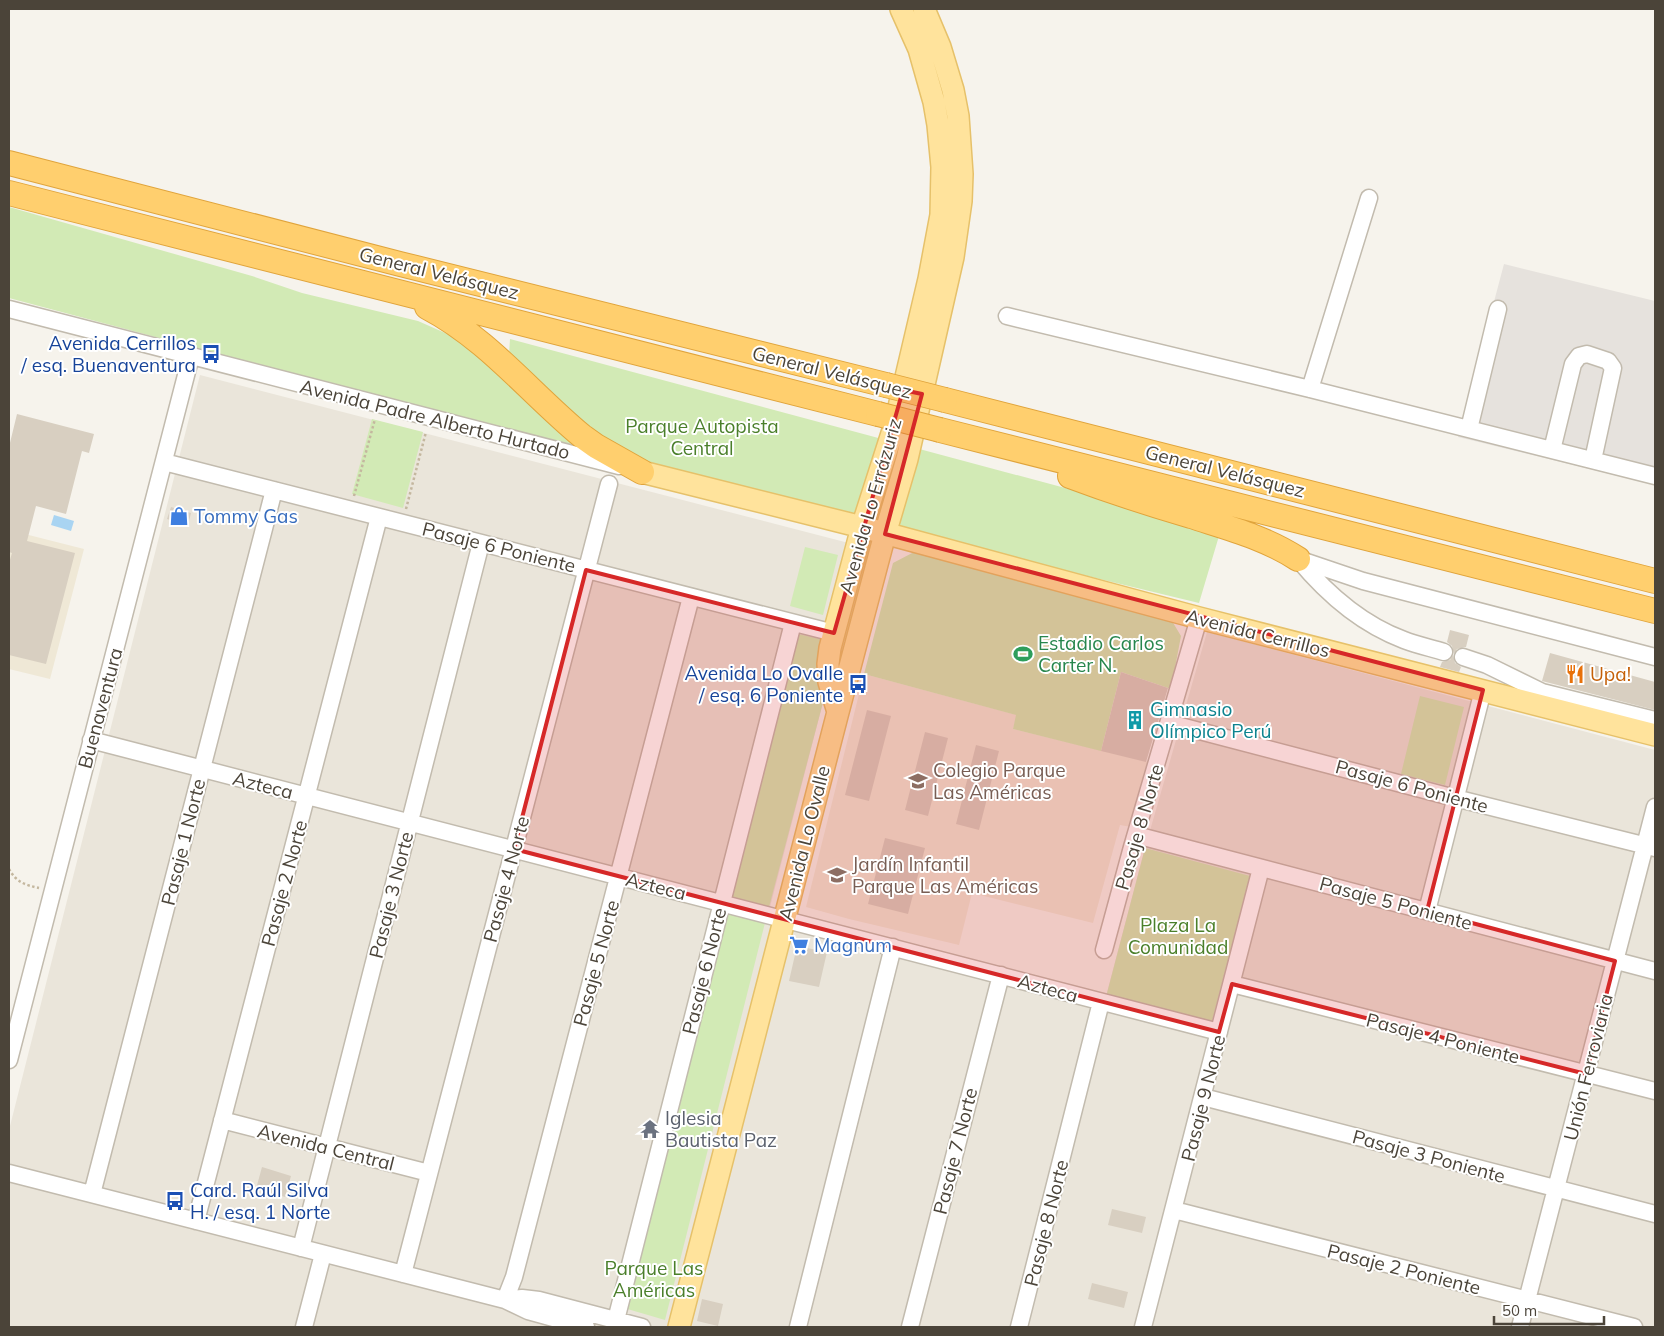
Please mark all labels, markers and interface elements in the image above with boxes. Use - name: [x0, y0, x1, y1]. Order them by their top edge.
- street label: General Velásquez: [357, 242, 521, 304]
- place label: Avenida Cerrillos / esq. Buenaventura: [20, 331, 196, 377]
- street label: General Velásquez: [750, 341, 914, 403]
- bus stop icon: Avenida Cerrillos / esq. Buenaventura: [200, 343, 222, 365]
- street label: Avenida Padre Alberto Hurtado: [298, 374, 572, 464]
- park label: Parque Autopista Central: [625, 414, 779, 460]
- street label: Avenida Lo Errázuriz: [833, 415, 907, 597]
- street label: General Velásquez: [1143, 440, 1307, 502]
- place label: Tommy Gas: [194, 504, 298, 528]
- shop icon: Tommy Gas: [168, 505, 190, 527]
- street label: Pasaje 6 Poniente: [420, 516, 578, 578]
- street label: Avenida Cerrillos: [1184, 604, 1332, 662]
- place label: Estadio Carlos Carter N.: [1038, 631, 1164, 677]
- sports icon: Estadio Carlos Carter N.: [1012, 643, 1034, 665]
- street label: Buenaventura: [72, 645, 128, 771]
- place label: Avenida Lo Ovalle / esq. 6 Poniente: [684, 661, 843, 707]
- place label: Upa!: [1590, 662, 1631, 686]
- restaurant icon: Upa!: [1564, 663, 1586, 685]
- bus stop icon: Avenida Lo Ovalle / esq. 6 Poniente: [847, 673, 869, 695]
- place label: Gimnasio Olímpico Perú: [1150, 697, 1271, 743]
- building icon: Gimnasio Olímpico Perú: [1124, 709, 1146, 731]
- street label: Pasaje 6 Poniente: [1333, 754, 1491, 818]
- place label: Colegio Parque Las Américas: [933, 758, 1066, 804]
- street label: Pasaje 8 Norte: [1110, 761, 1168, 893]
- street label: Avenida Lo Ovalle: [773, 763, 835, 923]
- street label: Azteca: [230, 766, 296, 804]
- school or university icon: Colegio Parque Las Américas: [907, 770, 929, 792]
- street label: Pasaje 1 Norte: [156, 776, 210, 908]
- street label: Pasaje 4 Norte: [478, 813, 534, 945]
- street label: Pasaje 2 Norte: [256, 817, 312, 949]
- street label: Pasaje 3 Norte: [364, 829, 418, 961]
- place label: Jardín Infantil Parque Las Américas: [852, 852, 1038, 898]
- school or university icon: Jardín Infantil Parque Las Américas: [826, 864, 848, 886]
- street label: Azteca: [623, 867, 689, 905]
- street label: Pasaje 5 Poniente: [1317, 871, 1475, 935]
- street label: Pasaje 5 Norte: [568, 897, 624, 1029]
- street label: Pasaje 6 Norte: [677, 905, 731, 1037]
- park label: Plaza La Comunidad: [1128, 913, 1228, 959]
- place label: Magnum: [814, 933, 892, 957]
- supermarket icon: Magnum: [788, 934, 810, 956]
- street label: Azteca: [1015, 968, 1081, 1008]
- street label: Unión Ferroviaria: [1558, 991, 1618, 1143]
- street label: Pasaje 4 Poniente: [1364, 1007, 1522, 1069]
- street label: Pasaje 9 Norte: [1176, 1032, 1230, 1164]
- street label: Pasaje 7 Norte: [928, 1085, 982, 1217]
- place label: Iglesia Bautista Paz: [665, 1106, 777, 1152]
- street label: Avenida Central: [255, 1118, 397, 1176]
- temple icon: Iglesia Bautista Paz: [639, 1118, 661, 1140]
- street label: Pasaje 3 Poniente: [1350, 1124, 1508, 1188]
- street label: Pasaje 8 Norte: [1019, 1157, 1073, 1289]
- place label: Card. Raúl Silva H. / esq. 1 Norte: [190, 1178, 330, 1224]
- bus stop icon: Card. Raúl Silva H. / esq. 1 Norte: [164, 1190, 186, 1212]
- street label: Pasaje 2 Poniente: [1325, 1238, 1483, 1300]
- park label: Parque Las Américas: [605, 1256, 703, 1302]
- scale bar: [1494, 1294, 1604, 1326]
- text: 50 m: [1502, 1301, 1537, 1320]

